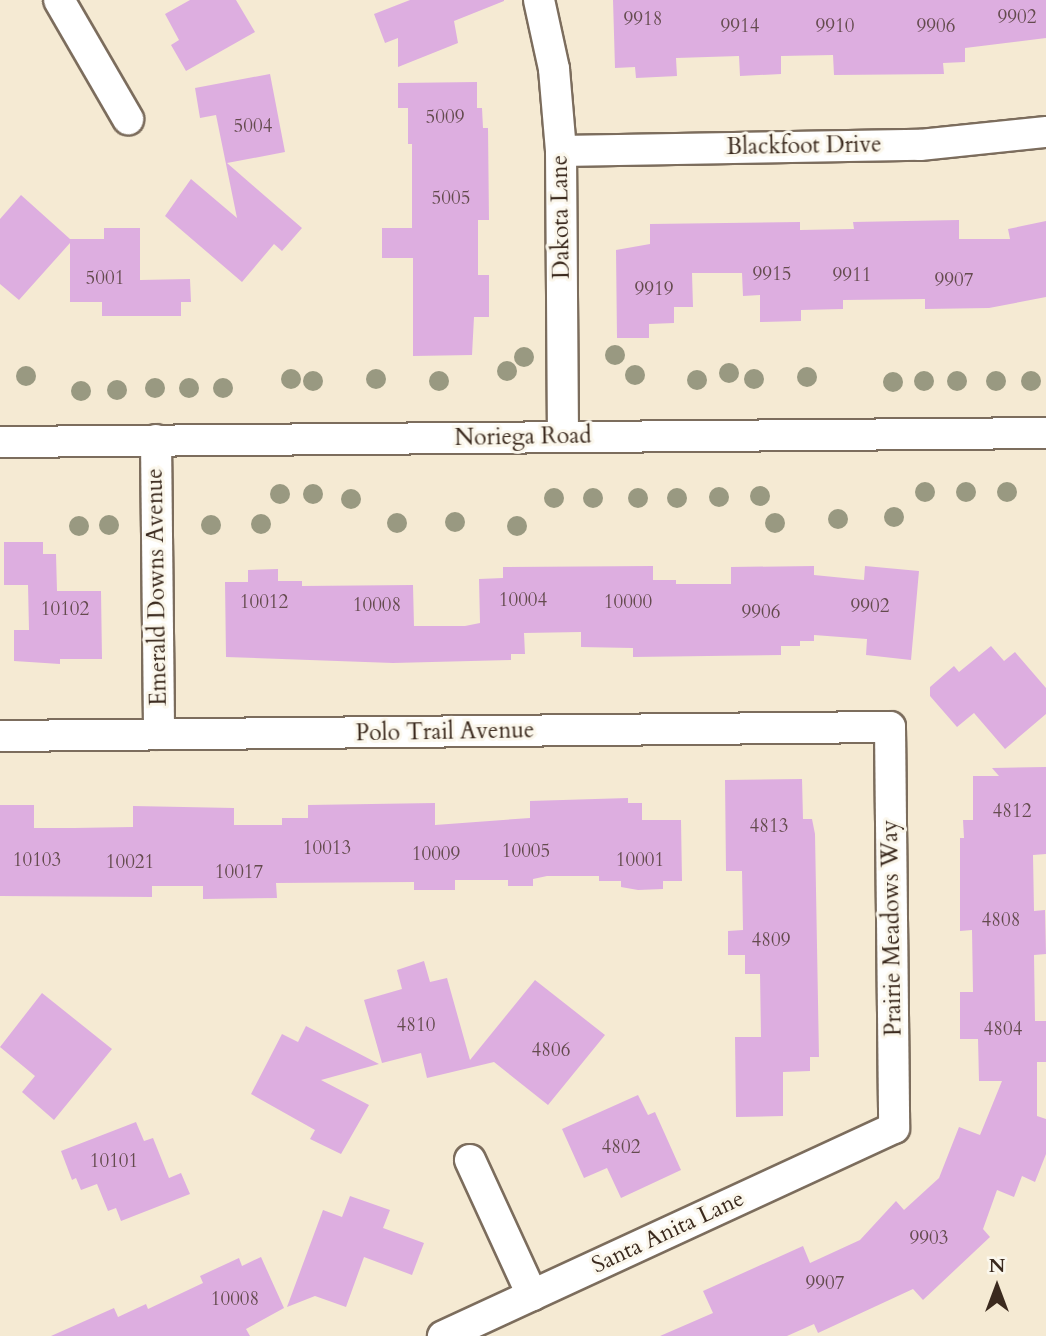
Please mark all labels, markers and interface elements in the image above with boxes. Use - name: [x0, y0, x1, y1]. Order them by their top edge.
- house number: 9902: [998, 7, 1036, 29]
- house number: 9918: [624, 9, 662, 31]
- house number: 9914: [721, 16, 759, 38]
- house number: 9910: [816, 16, 854, 38]
- house number: 9906: [917, 16, 955, 38]
- house number: 5009: [426, 107, 464, 129]
- house number: 5004: [234, 116, 272, 138]
- street label: Blackfoot Drive: [726, 131, 882, 161]
- street label: Dakota Lane: [546, 155, 576, 279]
- house number: 5005: [432, 188, 470, 210]
- house number: 9915: [753, 264, 791, 286]
- house number: 9911: [833, 265, 871, 287]
- house number: 5001: [86, 268, 124, 290]
- house number: 9907: [935, 270, 973, 292]
- house number: 9919: [635, 279, 673, 301]
- street label: Noriega Road: [454, 422, 592, 452]
- street label: Emerald Downs Avenue: [141, 468, 173, 706]
- house number: 10004: [499, 590, 547, 612]
- house number: 10012: [240, 592, 288, 614]
- house number: 10000: [604, 592, 652, 614]
- house number: 10008: [353, 595, 401, 617]
- house number: 9902: [851, 596, 889, 618]
- house number: 10102: [41, 599, 89, 621]
- house number: 9906: [742, 602, 780, 624]
- street label: Polo Trail Avenue: [355, 717, 535, 747]
- house number: 4812: [993, 801, 1031, 823]
- house number: 4813: [750, 816, 788, 838]
- street label: Prairie Meadows Way: [876, 820, 908, 1036]
- house number: 10013: [303, 838, 351, 860]
- house number: 10005: [502, 841, 550, 863]
- house number: 10009: [412, 844, 460, 866]
- house number: 10103: [13, 850, 61, 872]
- house number: 10001: [616, 850, 664, 872]
- house number: 10021: [106, 852, 154, 874]
- house number: 10017: [215, 862, 263, 884]
- house number: 4808: [982, 910, 1020, 932]
- house number: 4809: [752, 930, 790, 952]
- house number: 4810: [397, 1015, 435, 1037]
- house number: 4804: [984, 1019, 1022, 1041]
- house number: 4806: [532, 1040, 570, 1062]
- house number: 4802: [602, 1137, 640, 1159]
- house number: 10101: [90, 1151, 138, 1173]
- street label: Santa Anita Lane: [588, 1185, 748, 1279]
- house number: 9903: [910, 1228, 948, 1250]
- north arrow: [962, 1252, 1032, 1322]
- text: N: [989, 1253, 1005, 1279]
- house number: 9907: [806, 1273, 844, 1295]
- house number: 10008: [211, 1289, 259, 1311]

